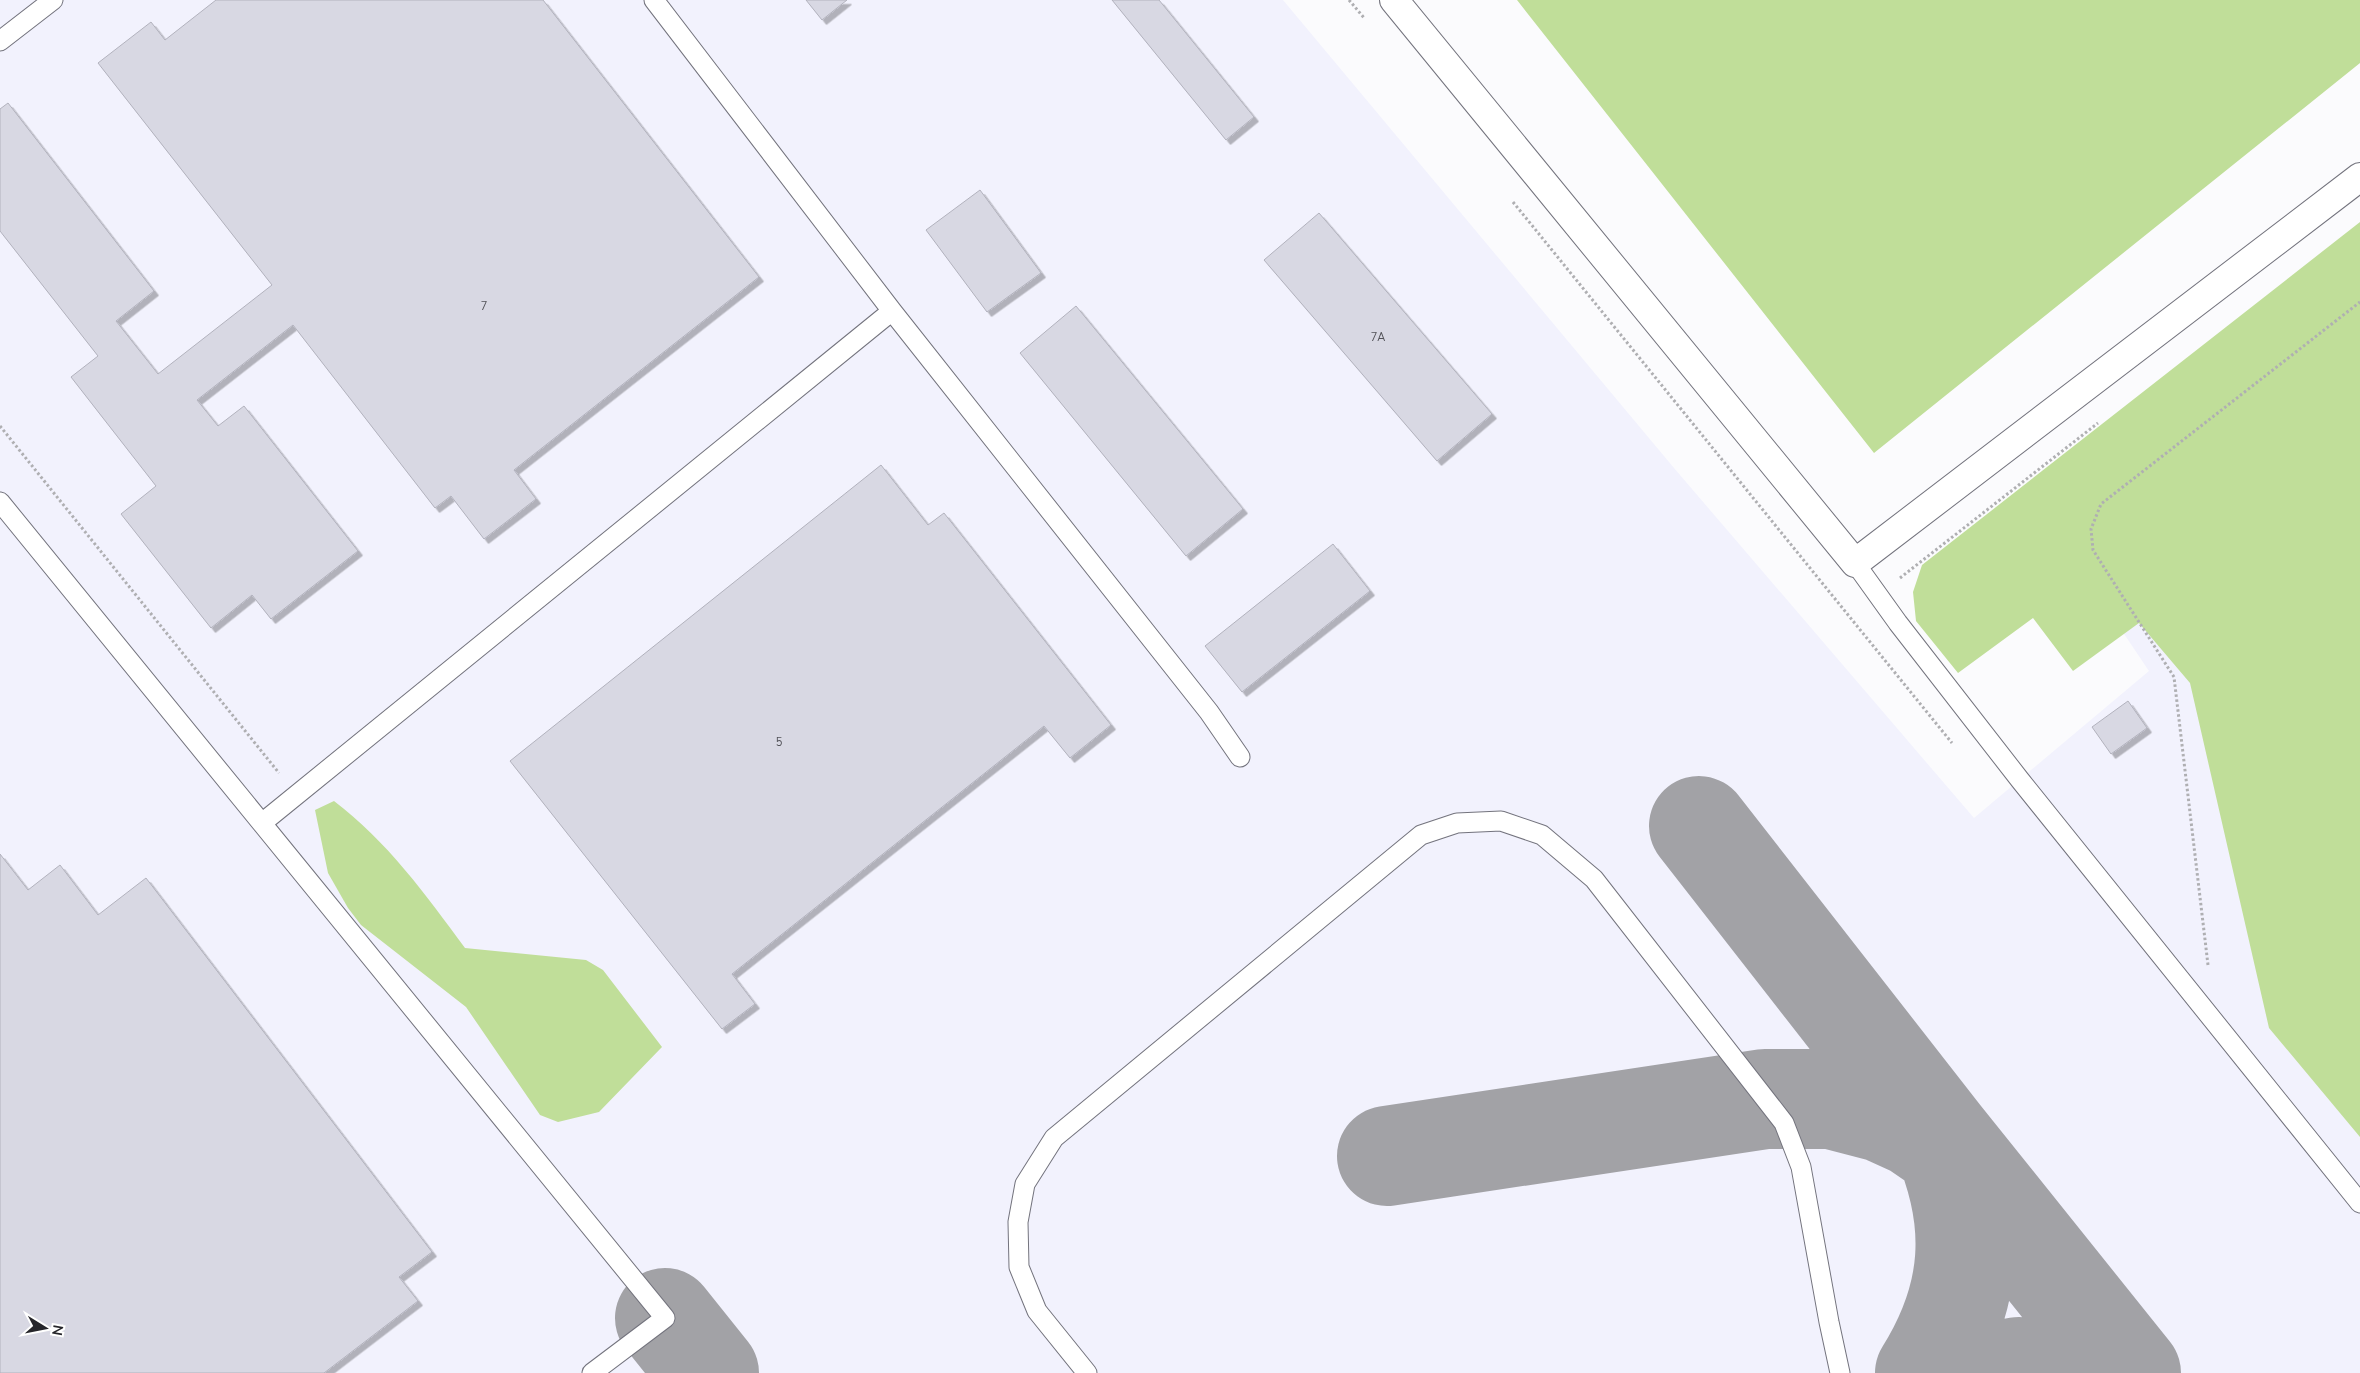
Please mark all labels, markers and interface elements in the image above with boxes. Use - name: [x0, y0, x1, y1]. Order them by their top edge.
- house number: 7: [481, 299, 487, 314]
- house number: 7А: [1371, 330, 1385, 345]
- house number: 5: [776, 735, 783, 750]
- north arrow: [20, 1303, 70, 1353]
- text: N: [47, 1323, 68, 1337]

